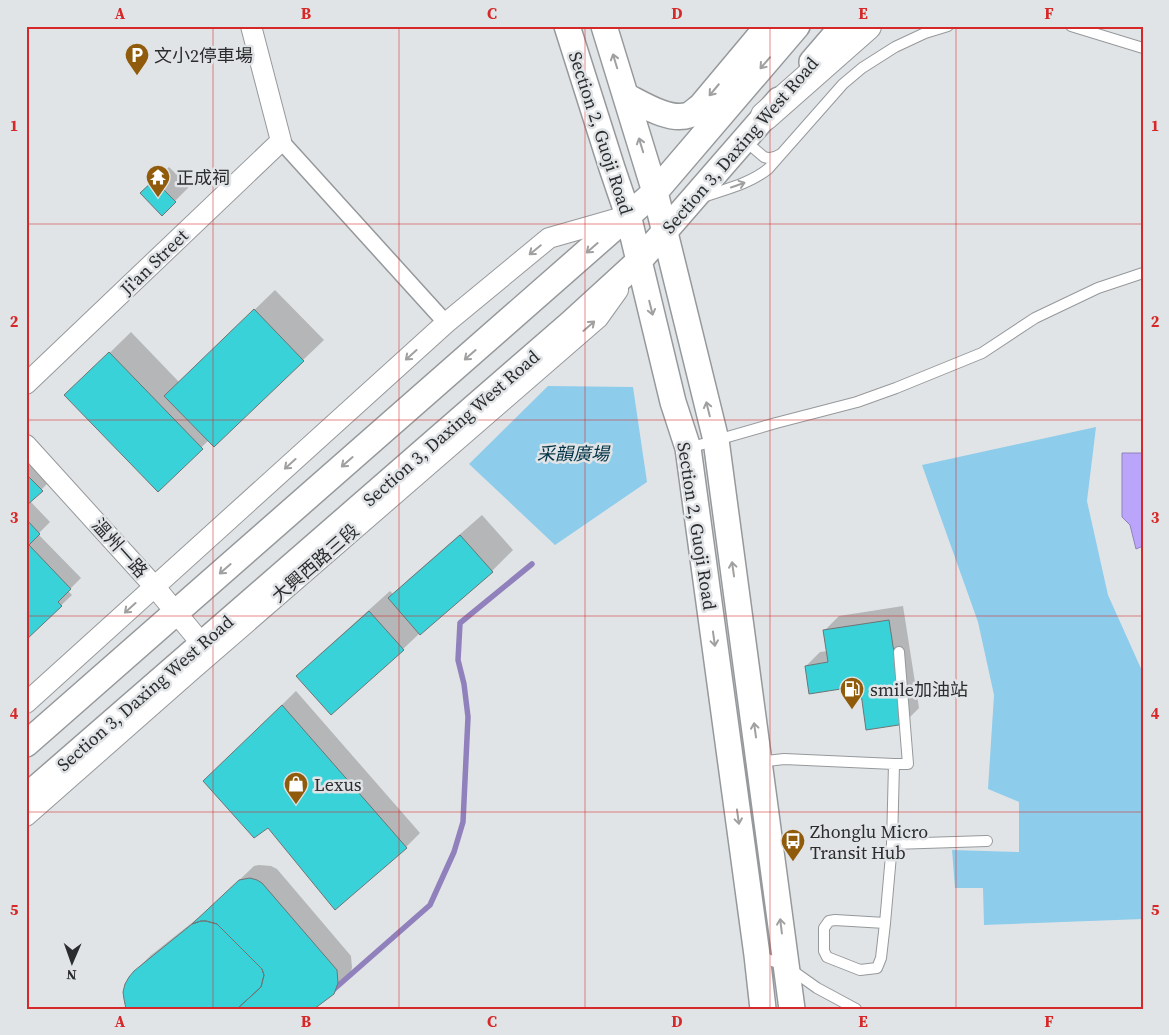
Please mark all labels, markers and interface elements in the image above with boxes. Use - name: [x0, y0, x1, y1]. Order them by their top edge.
- text: A: [115, 2, 126, 24]
- text: B: [301, 2, 312, 24]
- text: C: [487, 2, 497, 24]
- text: D: [671, 2, 683, 24]
- text: E: [858, 2, 868, 24]
- text: F: [1044, 2, 1054, 24]
- parking icon: 文小2停車場: [124, 42, 150, 76]
- place label: 文小2停車場: [154, 43, 253, 68]
- street label: Section 2, Guoji Road: [563, 48, 639, 218]
- street label: Section 3, Daxing West Road: [656, 51, 824, 239]
- one-way arrow: [609, 53, 619, 69]
- one-way arrow: [759, 57, 771, 70]
- one-way arrow: [709, 84, 720, 97]
- text: 1: [10, 114, 18, 136]
- text: 1: [1151, 114, 1159, 136]
- one-way arrow: [635, 138, 645, 154]
- temple icon: 正成祠: [145, 164, 171, 198]
- place label: 正成祠: [176, 165, 230, 190]
- one-way arrow: [729, 180, 745, 189]
- street label: Ji'an Street: [114, 223, 193, 301]
- one-way arrow: [585, 242, 598, 253]
- one-way arrow: [528, 245, 541, 256]
- one-way arrow: [647, 300, 656, 316]
- text: 2: [10, 310, 19, 332]
- text: 2: [1151, 310, 1160, 332]
- one-way arrow: [582, 320, 595, 331]
- street label: Section 3, Daxing West Road: [357, 344, 545, 512]
- one-way arrow: [404, 349, 417, 361]
- one-way arrow: [463, 349, 476, 361]
- one-way arrow: [703, 401, 712, 417]
- street label: Section 2, Guoji Road: [671, 440, 723, 612]
- park label: 采韻廣場: [537, 441, 611, 466]
- one-way arrow: [341, 456, 354, 468]
- one-way arrow: [283, 458, 296, 470]
- text: 3: [10, 506, 19, 528]
- text: 3: [1151, 506, 1160, 528]
- street label: 溫州一路: [87, 513, 153, 583]
- street label: 大興西路三段: [266, 518, 364, 608]
- one-way arrow: [728, 561, 738, 577]
- one-way arrow: [219, 563, 232, 575]
- one-way arrow: [124, 602, 137, 614]
- street label: Section 3, Daxing West Road: [51, 609, 239, 777]
- one-way arrow: [709, 631, 719, 647]
- fuel station icon: smile加油站: [839, 676, 865, 710]
- place label: smile加油站: [870, 677, 968, 702]
- text: 4: [10, 702, 19, 724]
- text: 4: [1151, 702, 1160, 724]
- one-way arrow: [750, 722, 760, 738]
- shop icon: Lexus: [283, 771, 309, 805]
- place label: Lexus: [314, 772, 362, 797]
- one-way arrow: [733, 809, 743, 825]
- place label: Zhonglu Micro Transit Hub: [810, 819, 928, 865]
- bus stop icon: Zhonglu Micro Transit Hub: [780, 828, 806, 862]
- text: 5: [10, 898, 19, 920]
- text: 5: [1151, 898, 1160, 920]
- one-way arrow: [776, 918, 786, 934]
- north arrow: [48, 938, 98, 988]
- text: N: [66, 965, 77, 985]
- text: A: [115, 1010, 126, 1032]
- text: B: [301, 1010, 312, 1032]
- text: C: [487, 1010, 497, 1032]
- text: D: [671, 1010, 683, 1032]
- text: E: [858, 1010, 868, 1032]
- text: F: [1044, 1010, 1054, 1032]

